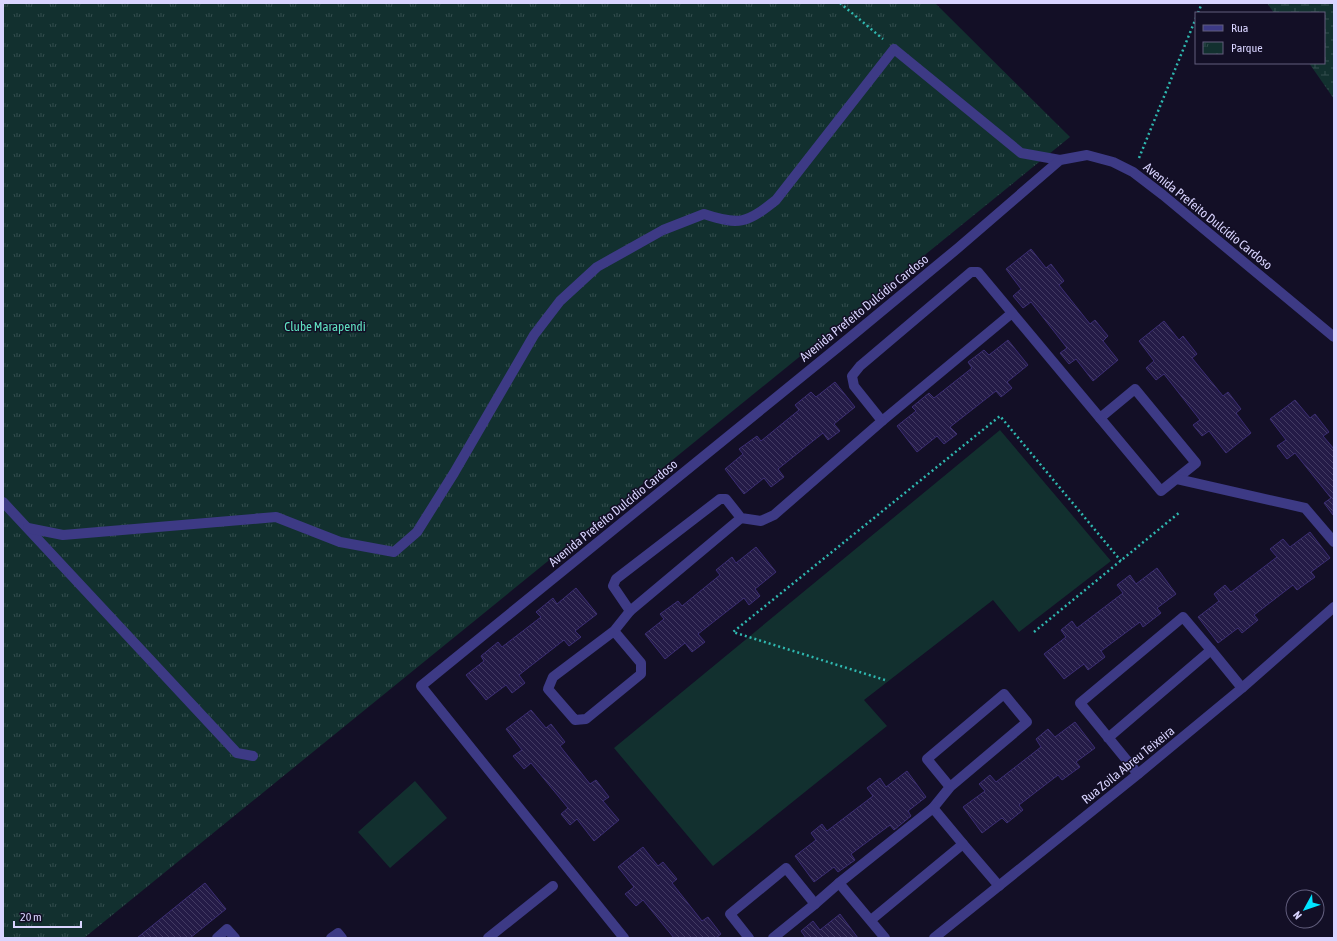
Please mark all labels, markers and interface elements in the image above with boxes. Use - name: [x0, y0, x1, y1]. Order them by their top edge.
- legend: [1195, 12, 1325, 64]
- text: Rua: [1231, 21, 1248, 35]
- text: Parque: [1231, 41, 1263, 55]
- street label: Avenida Prefeito Dulcídio Cardoso: [1141, 159, 1275, 273]
- street label: Avenida Prefeito Dulcídio Cardoso: [797, 251, 931, 365]
- park label: Clube Marapendi: [284, 319, 366, 334]
- street label: Avenida Prefeito Dulcídio Cardoso: [546, 456, 680, 570]
- street label: Rua Zoila Abreu Teixeira: [1079, 723, 1177, 807]
- north arrow: [1285, 889, 1325, 929]
- scale bar: [14, 903, 81, 929]
- text: N: [1291, 909, 1304, 922]
- text: 20 m: [20, 910, 42, 924]

